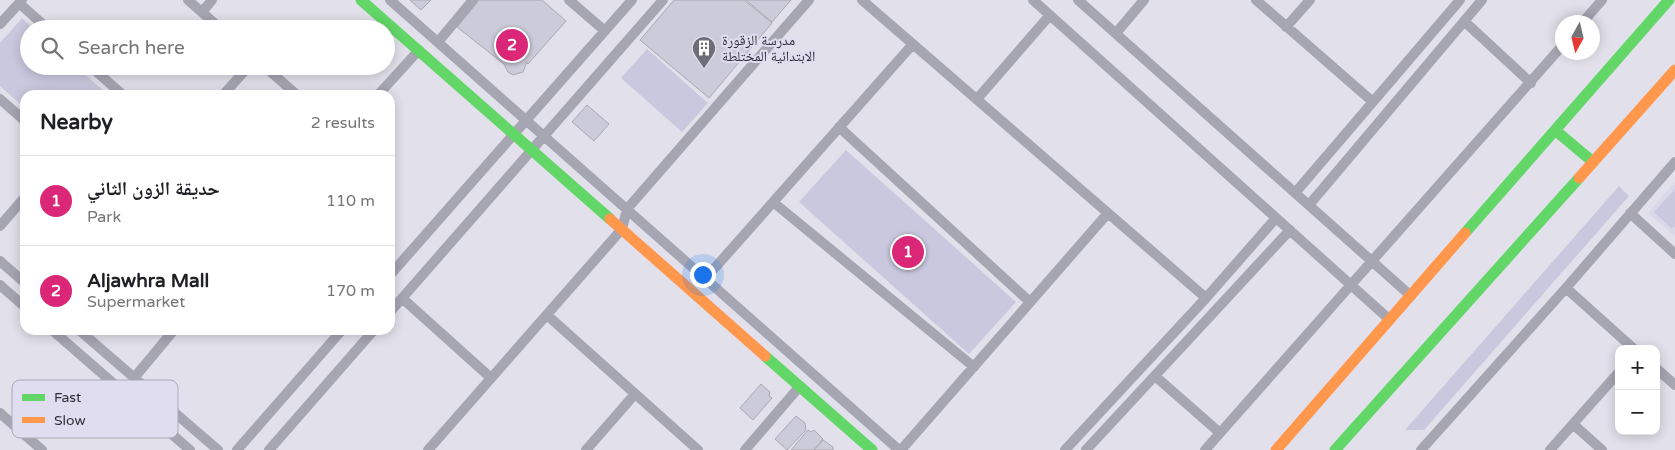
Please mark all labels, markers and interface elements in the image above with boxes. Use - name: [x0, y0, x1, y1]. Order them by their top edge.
- north arrow: [1555, 15, 1600, 60]
- search box: [20, 20, 395, 75]
- pin: 2: [496, 26, 528, 64]
- place label: مدرسة الزقورة الابتدائية المختلطة: [722, 32, 815, 65]
- icon: search: [38, 34, 66, 62]
- building icon: مدرسة الزقورة الابتدائية المختلطة: [691, 35, 717, 69]
- text: Search here: [78, 37, 185, 59]
- text: Nearby: [40, 110, 113, 135]
- text: 2 results: [311, 113, 375, 133]
- text: حديقة الزون الثاني: [87, 178, 220, 200]
- text: 1: [51, 191, 61, 211]
- text: 110 m: [326, 191, 375, 211]
- text: Park: [87, 207, 121, 227]
- pin: 1: [892, 233, 924, 271]
- your location: [690, 262, 716, 288]
- text: Aljawhra Mall: [87, 270, 209, 292]
- text: 2: [51, 281, 61, 301]
- text: 170 m: [326, 281, 375, 301]
- text: Supermarket: [87, 292, 185, 312]
- map controls: [1615, 345, 1660, 435]
- button: +: [1615, 345, 1660, 390]
- legend: [12, 380, 178, 438]
- text: Fast: [54, 389, 82, 406]
- button: −: [1615, 390, 1660, 435]
- text: Slow: [54, 412, 86, 429]

